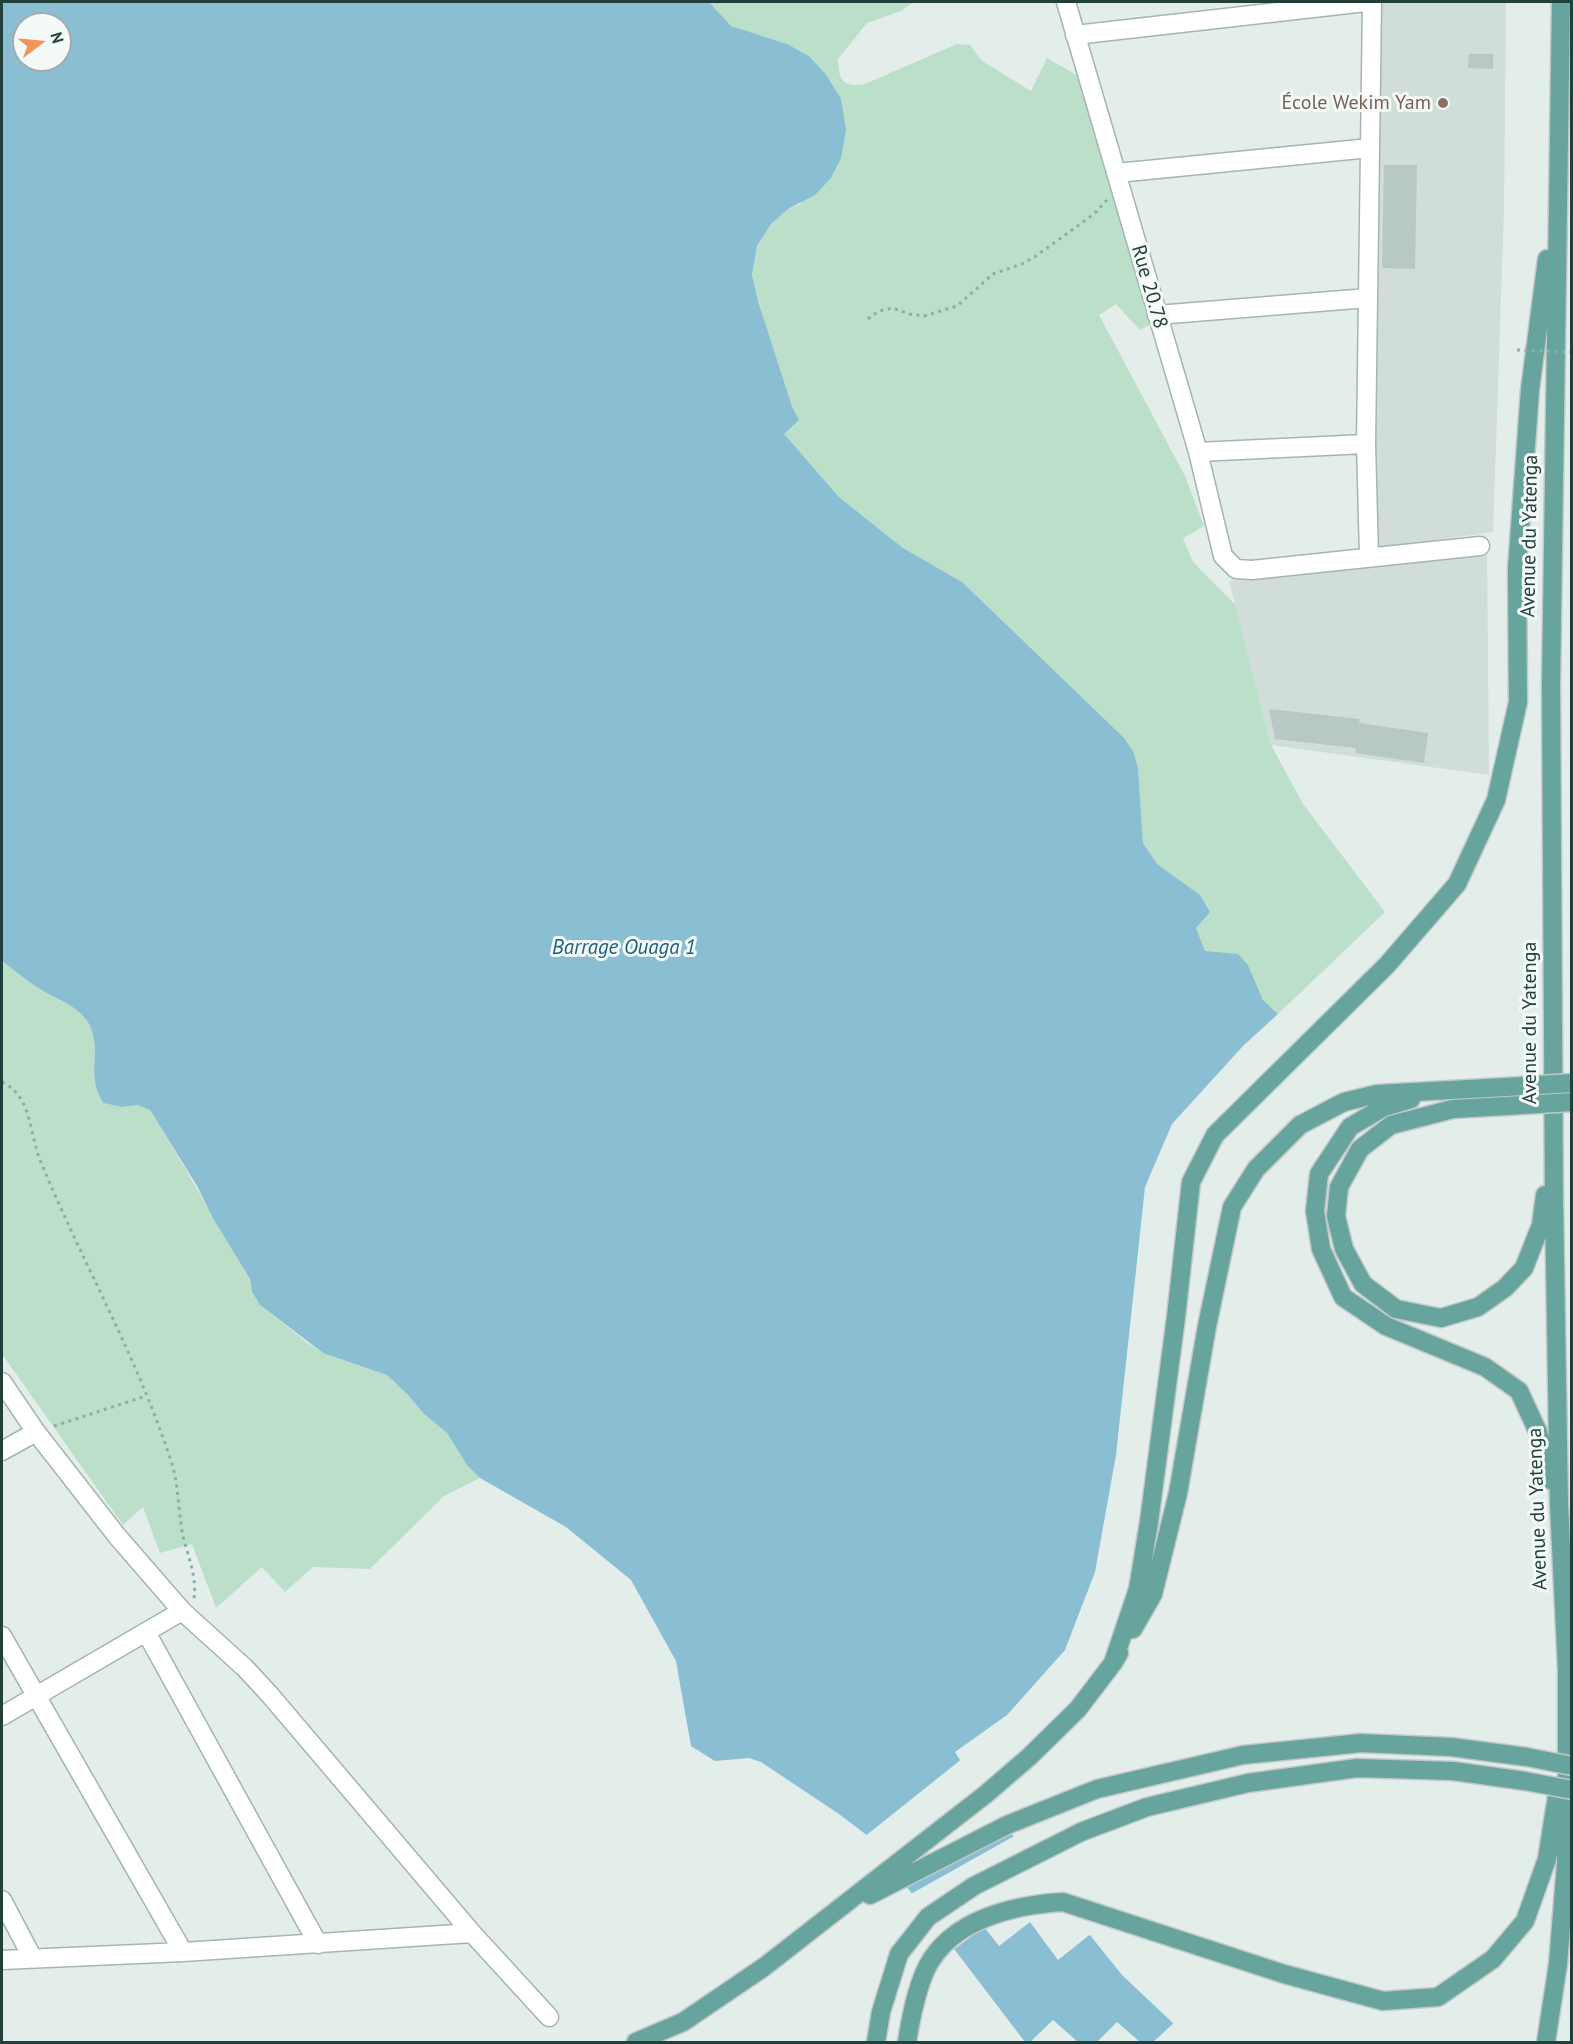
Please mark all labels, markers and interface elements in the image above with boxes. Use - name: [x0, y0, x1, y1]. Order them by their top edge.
- north arrow: [12, 12, 72, 72]
- text: N: [46, 30, 68, 45]
- place label: École Wekim Yam: [1281, 91, 1431, 115]
- marker: École Wekim Yam: [1436, 96, 1450, 110]
- street label: Rue 20.78: [1126, 242, 1172, 332]
- street label: Avenue du Yatenga: [1517, 454, 1543, 618]
- water label: Barrage Ouaga 1: [552, 935, 696, 961]
- street label: Avenue du Yatenga: [1518, 942, 1542, 1104]
- street label: Avenue du Yatenga: [1523, 1427, 1553, 1591]

